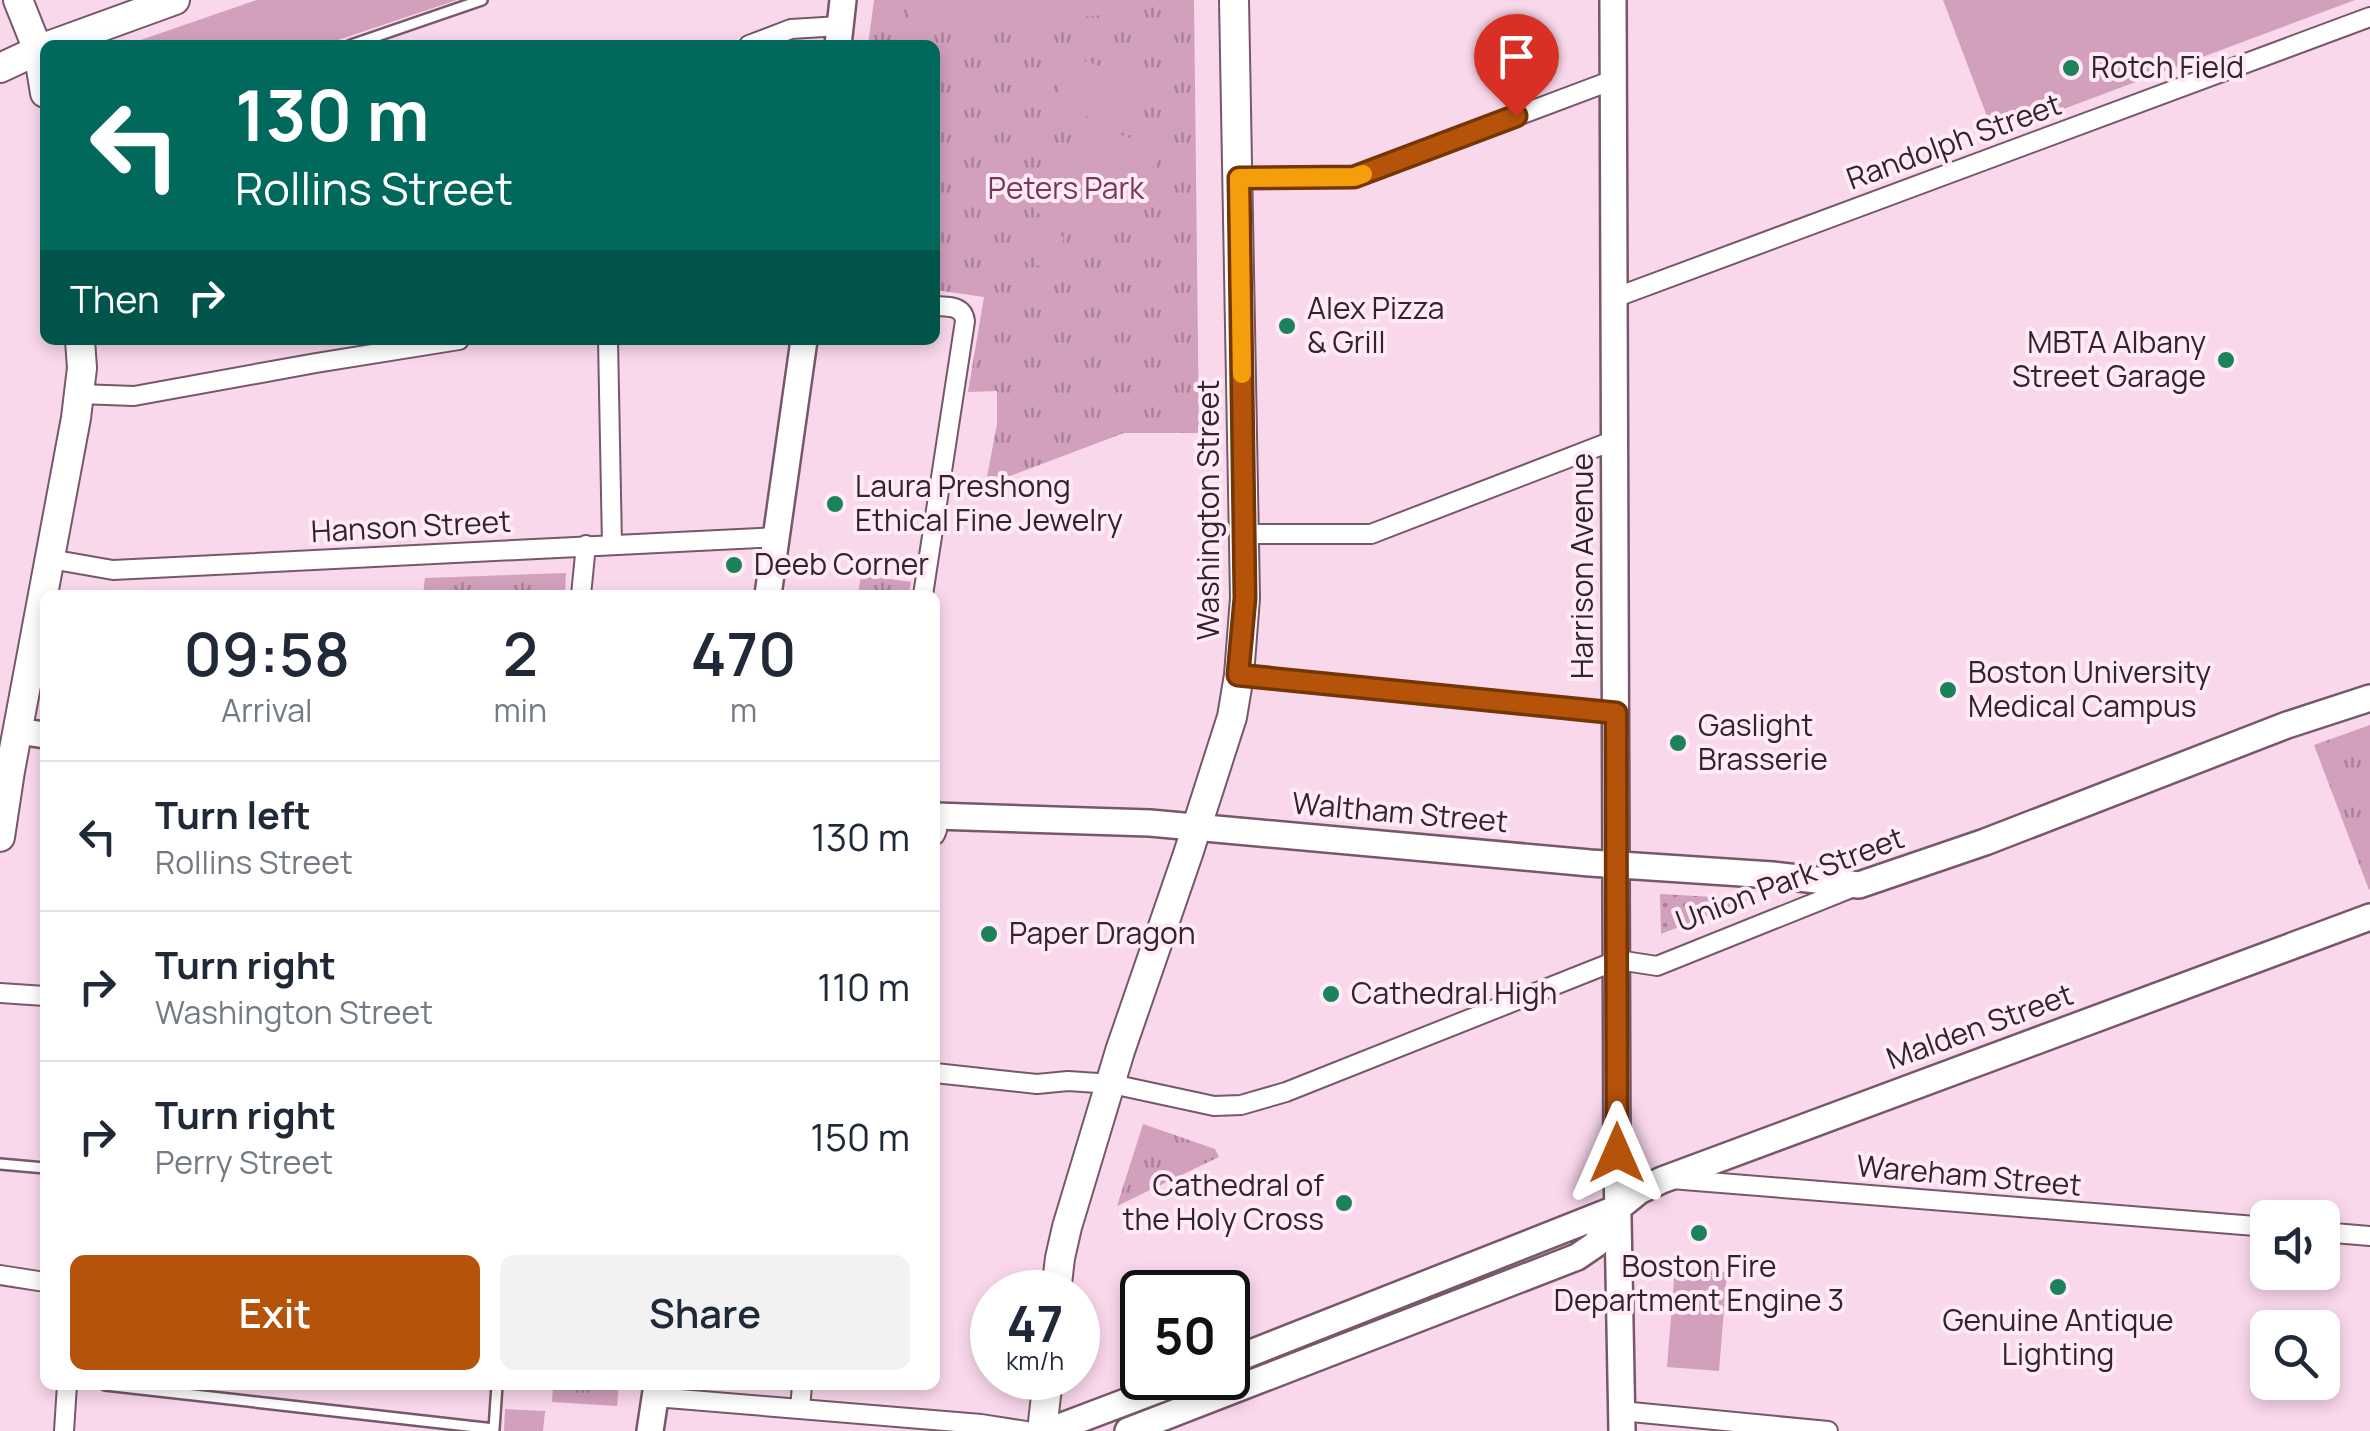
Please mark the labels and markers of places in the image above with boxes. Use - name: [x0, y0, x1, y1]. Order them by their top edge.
- pin: [1474, 14, 1559, 117]
- place label: Rotch Field: [2091, 46, 2244, 87]
- marker: Rotch Field: [2060, 57, 2082, 79]
- place label: Alex Pizza & Grill: [1307, 287, 1444, 362]
- marker: Alex Pizza & Grill: [1276, 315, 1298, 337]
- place label: MBTA Albany Street Garage: [2012, 321, 2206, 396]
- marker: MBTA Albany Street Garage: [2215, 349, 2237, 371]
- place label: Laura Preshong Ethical Fine Jewelry: [855, 465, 1123, 540]
- marker: Laura Preshong Ethical Fine Jewelry: [824, 493, 846, 515]
- place label: Deeb Corner: [754, 543, 929, 584]
- marker: Deeb Corner: [723, 554, 745, 576]
- place label: Boston University Medical Campus: [1968, 651, 2211, 726]
- marker: Boston University Medical Campus: [1937, 679, 1959, 701]
- place label: Gaslight Brasserie: [1698, 704, 1828, 779]
- marker: Gaslight Brasserie: [1667, 732, 1689, 754]
- place label: Paper Dragon: [1009, 912, 1196, 953]
- marker: Paper Dragon: [978, 923, 1000, 945]
- place label: Cathedral High: [1351, 972, 1557, 1013]
- marker: Cathedral High: [1320, 983, 1342, 1005]
- place label: Cathedral of the Holy Cross: [1122, 1164, 1324, 1239]
- marker: Cathedral of the Holy Cross: [1333, 1192, 1355, 1214]
- marker: Boston Fire Department Engine 3: [1688, 1222, 1710, 1244]
- place label: Boston Fire Department Engine 3: [1554, 1245, 1844, 1320]
- marker: Genuine Antique Lighting: [2047, 1276, 2069, 1298]
- place label: Genuine Antique Lighting: [1942, 1299, 2174, 1374]

